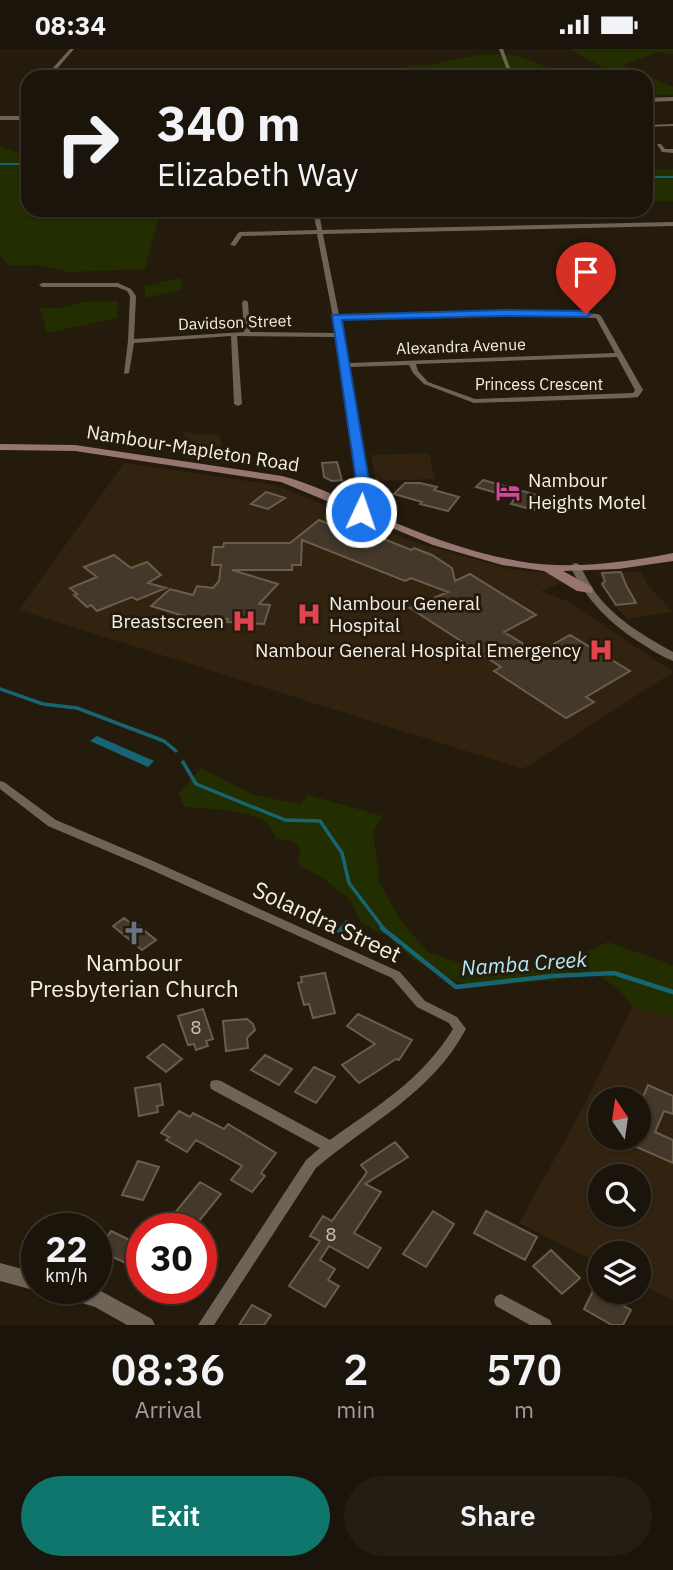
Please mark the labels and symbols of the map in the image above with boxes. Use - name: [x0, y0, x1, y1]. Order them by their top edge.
- pin: [556, 242, 616, 314]
- street label: Davidson Street: [178, 310, 292, 334]
- street label: Alexandra Avenue: [396, 334, 526, 358]
- street label: Princess Crescent: [475, 374, 603, 394]
- street label: Nambour-Mapleton Road: [85, 419, 301, 477]
- place label: Nambour Heights Motel: [528, 468, 646, 514]
- position arrow: [324, 475, 398, 549]
- hotel icon: Nambour Heights Motel: [494, 477, 522, 505]
- place label: Nambour General Hospital: [329, 591, 480, 637]
- hospital icon: Nambour General Hospital: [295, 600, 323, 628]
- hospital icon: Breastscreen: [230, 607, 258, 635]
- place label: Breastscreen: [111, 609, 224, 633]
- hospital icon: Nambour General Hospital Emergency: [587, 636, 615, 664]
- place label: Nambour General Hospital Emergency: [255, 638, 582, 662]
- street label: Solandra Street: [248, 874, 406, 969]
- church icon: Nambour Presbyterian Church: [120, 919, 148, 947]
- water label: Namba Creek: [460, 945, 589, 981]
- place label: Nambour Presbyterian Church: [29, 947, 239, 1003]
- house number: 8: [190, 1015, 202, 1039]
- north arrow: [588, 1087, 651, 1150]
- speed limit sign: 30: [126, 1213, 217, 1304]
- house number: 8: [325, 1222, 337, 1246]

